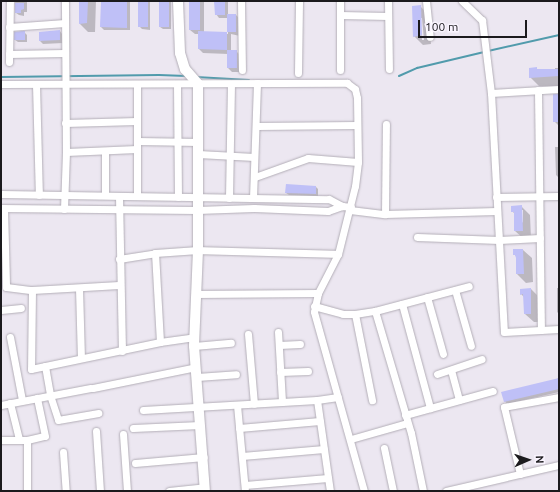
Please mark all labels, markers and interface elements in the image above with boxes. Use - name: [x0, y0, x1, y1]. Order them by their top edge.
- scale bar: [420, 12, 529, 38]
- text: 100 m: [425, 20, 458, 33]
- north arrow: [508, 440, 548, 480]
- text: N: [534, 455, 546, 464]

